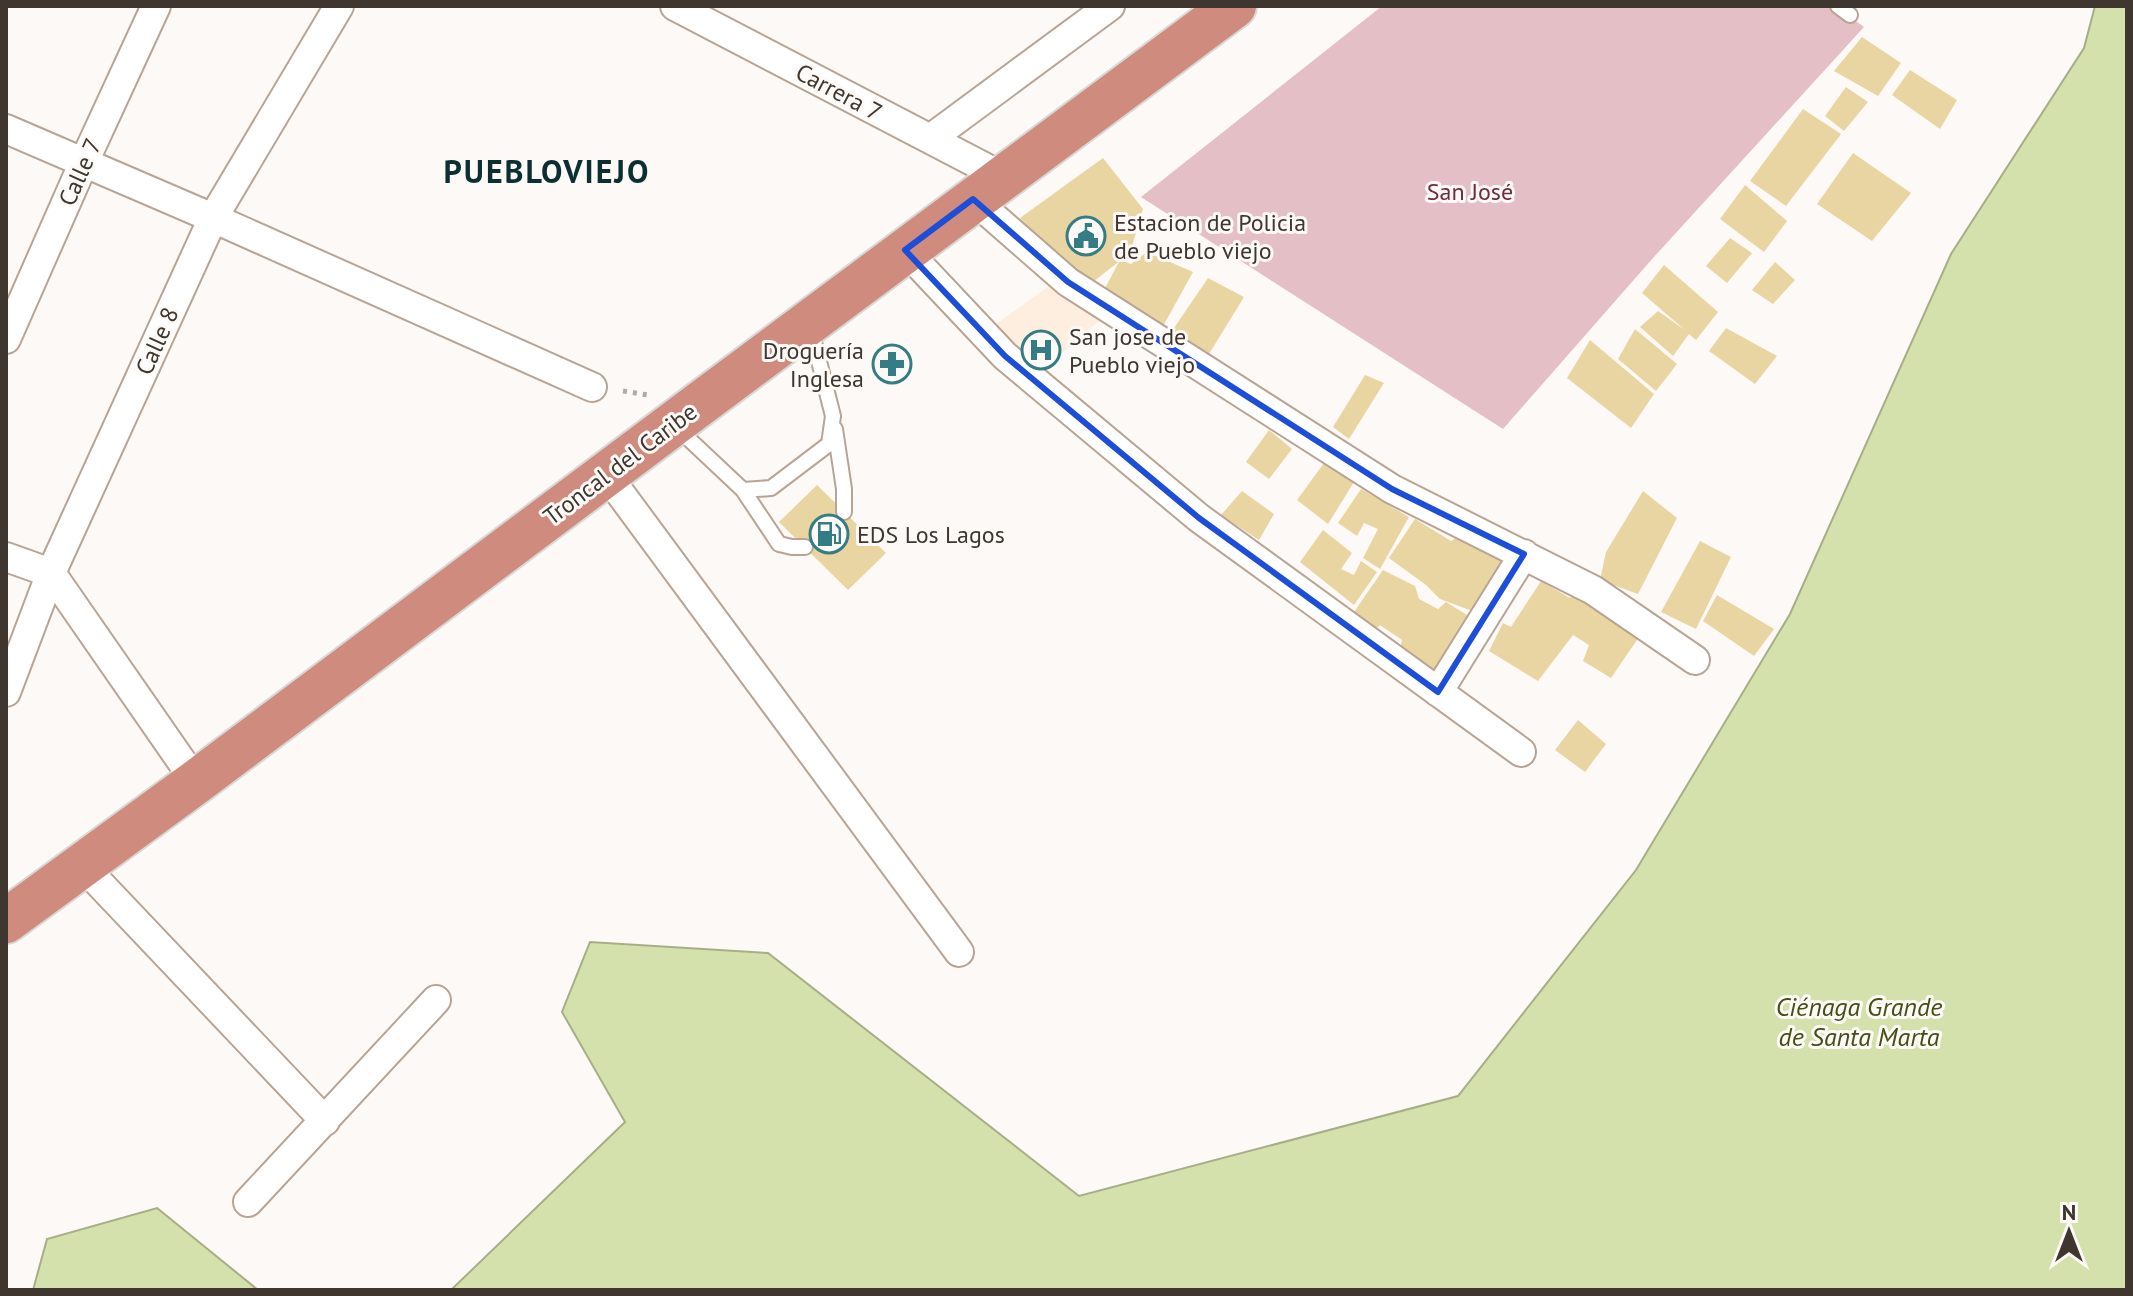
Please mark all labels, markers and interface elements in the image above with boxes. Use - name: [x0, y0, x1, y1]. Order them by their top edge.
- street label: Carrera 7: [791, 56, 887, 128]
- street label: Calle 7: [51, 133, 109, 211]
- district label: PUEBLOVIEJO: [444, 150, 650, 192]
- park label: San José: [1427, 176, 1513, 207]
- place label: Estacion de Policia de Pueblo viejo: [1114, 207, 1306, 266]
- public building icon: Estacion de Policia de Pueblo viejo: [1065, 215, 1107, 257]
- street label: Calle 8: [128, 302, 186, 380]
- place label: San jose de Pueblo viejo: [1069, 321, 1195, 380]
- hospital icon: San jose de Pueblo viejo: [1020, 329, 1062, 371]
- place label: Droguería Inglesa: [763, 335, 864, 394]
- pharmacy icon: Droguería Inglesa: [871, 343, 913, 385]
- street label: Troncal del Caribe: [537, 396, 703, 532]
- fuel station icon: EDS Los Lagos: [808, 513, 850, 555]
- place label: EDS Los Lagos: [857, 519, 1005, 550]
- water label: Ciénaga Grande de Santa Marta: [1776, 990, 1942, 1053]
- north arrow: [2029, 1192, 2109, 1272]
- text: N: [2062, 1198, 2076, 1226]

